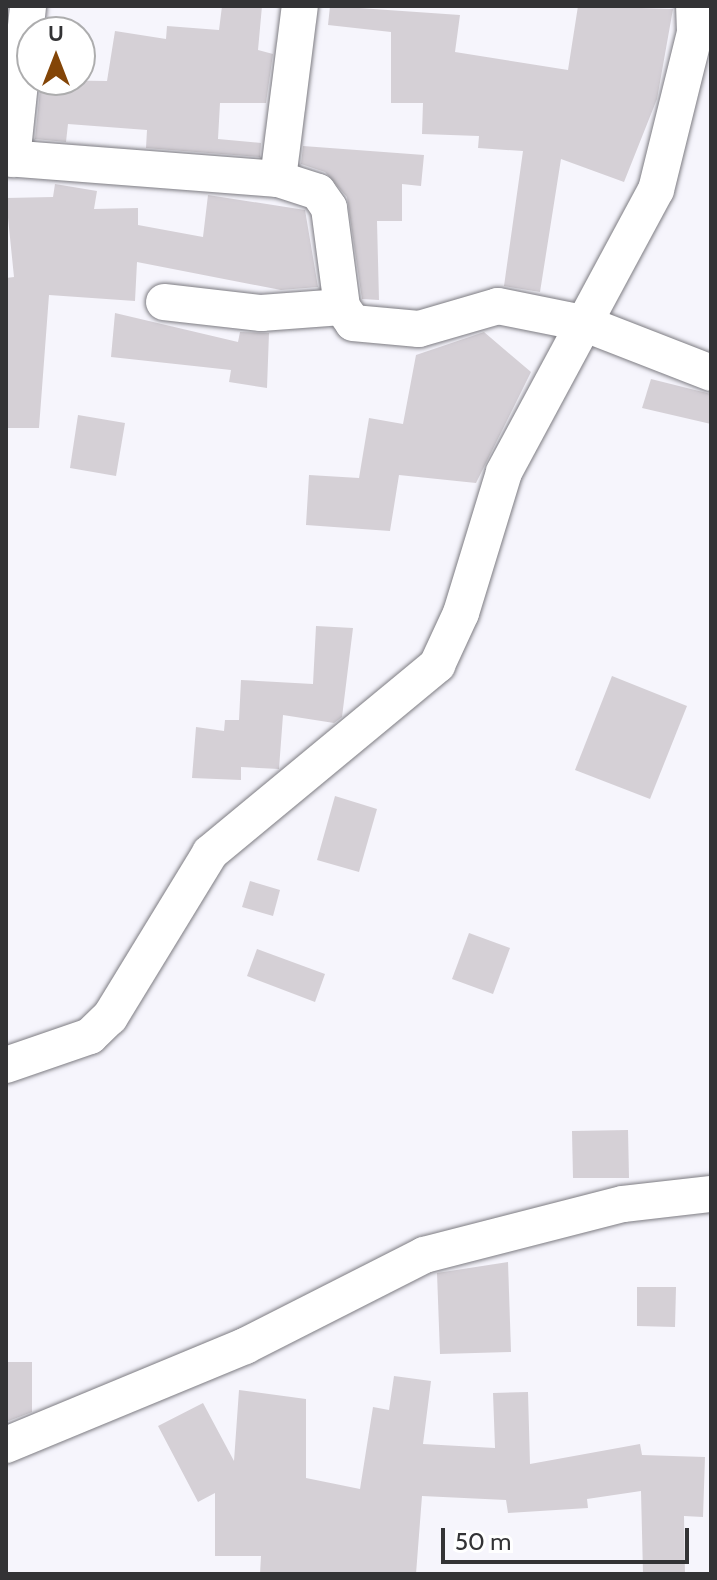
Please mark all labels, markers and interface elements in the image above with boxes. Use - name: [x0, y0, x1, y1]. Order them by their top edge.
- north arrow: [16, 16, 96, 96]
- text: U: [48, 20, 64, 47]
- scale bar: [445, 1512, 693, 1562]
- text: 50 m: [455, 1527, 511, 1556]

